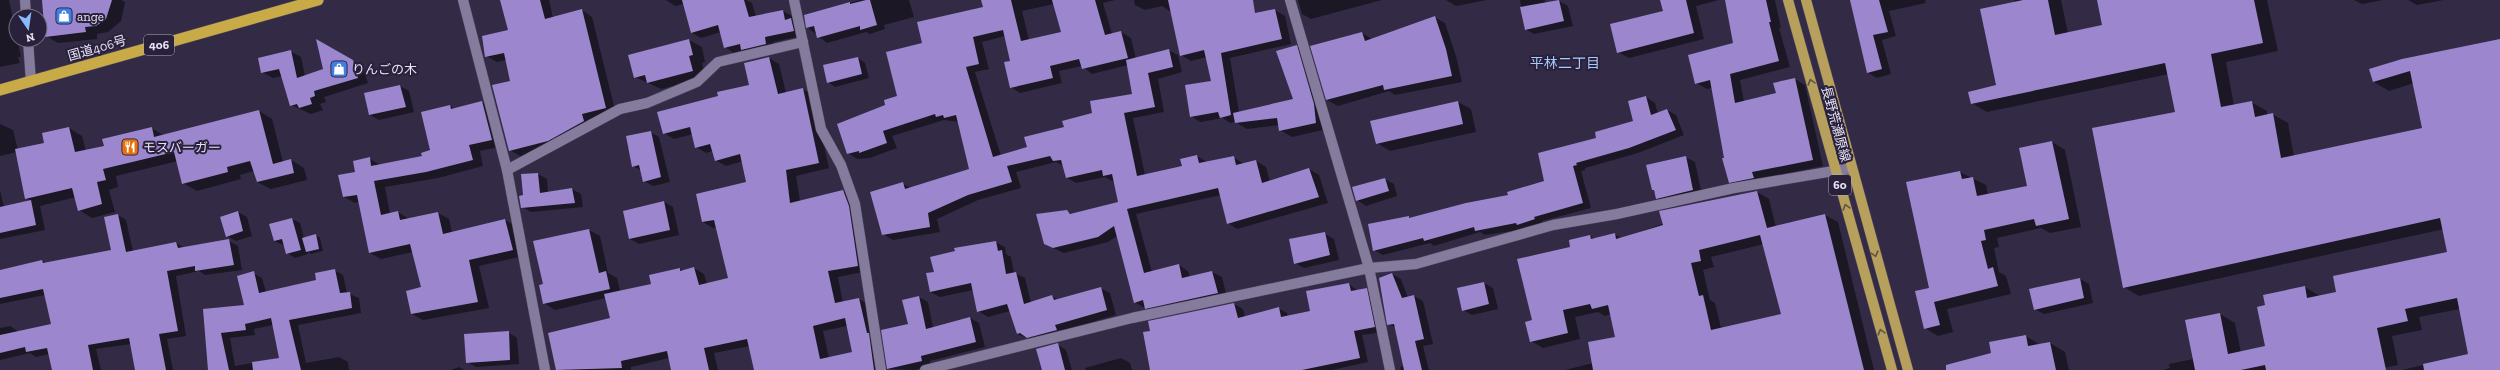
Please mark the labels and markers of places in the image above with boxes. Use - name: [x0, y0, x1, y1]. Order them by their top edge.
- shop icon: ange: [54, 6, 74, 26]
- place label: ange: [77, 9, 104, 24]
- shop icon: りんごの木: [329, 59, 349, 79]
- place label: りんごの木: [352, 62, 417, 77]
- restaurant icon: モスバーガー: [120, 137, 140, 157]
- place label: モスバーガー: [143, 140, 221, 155]

